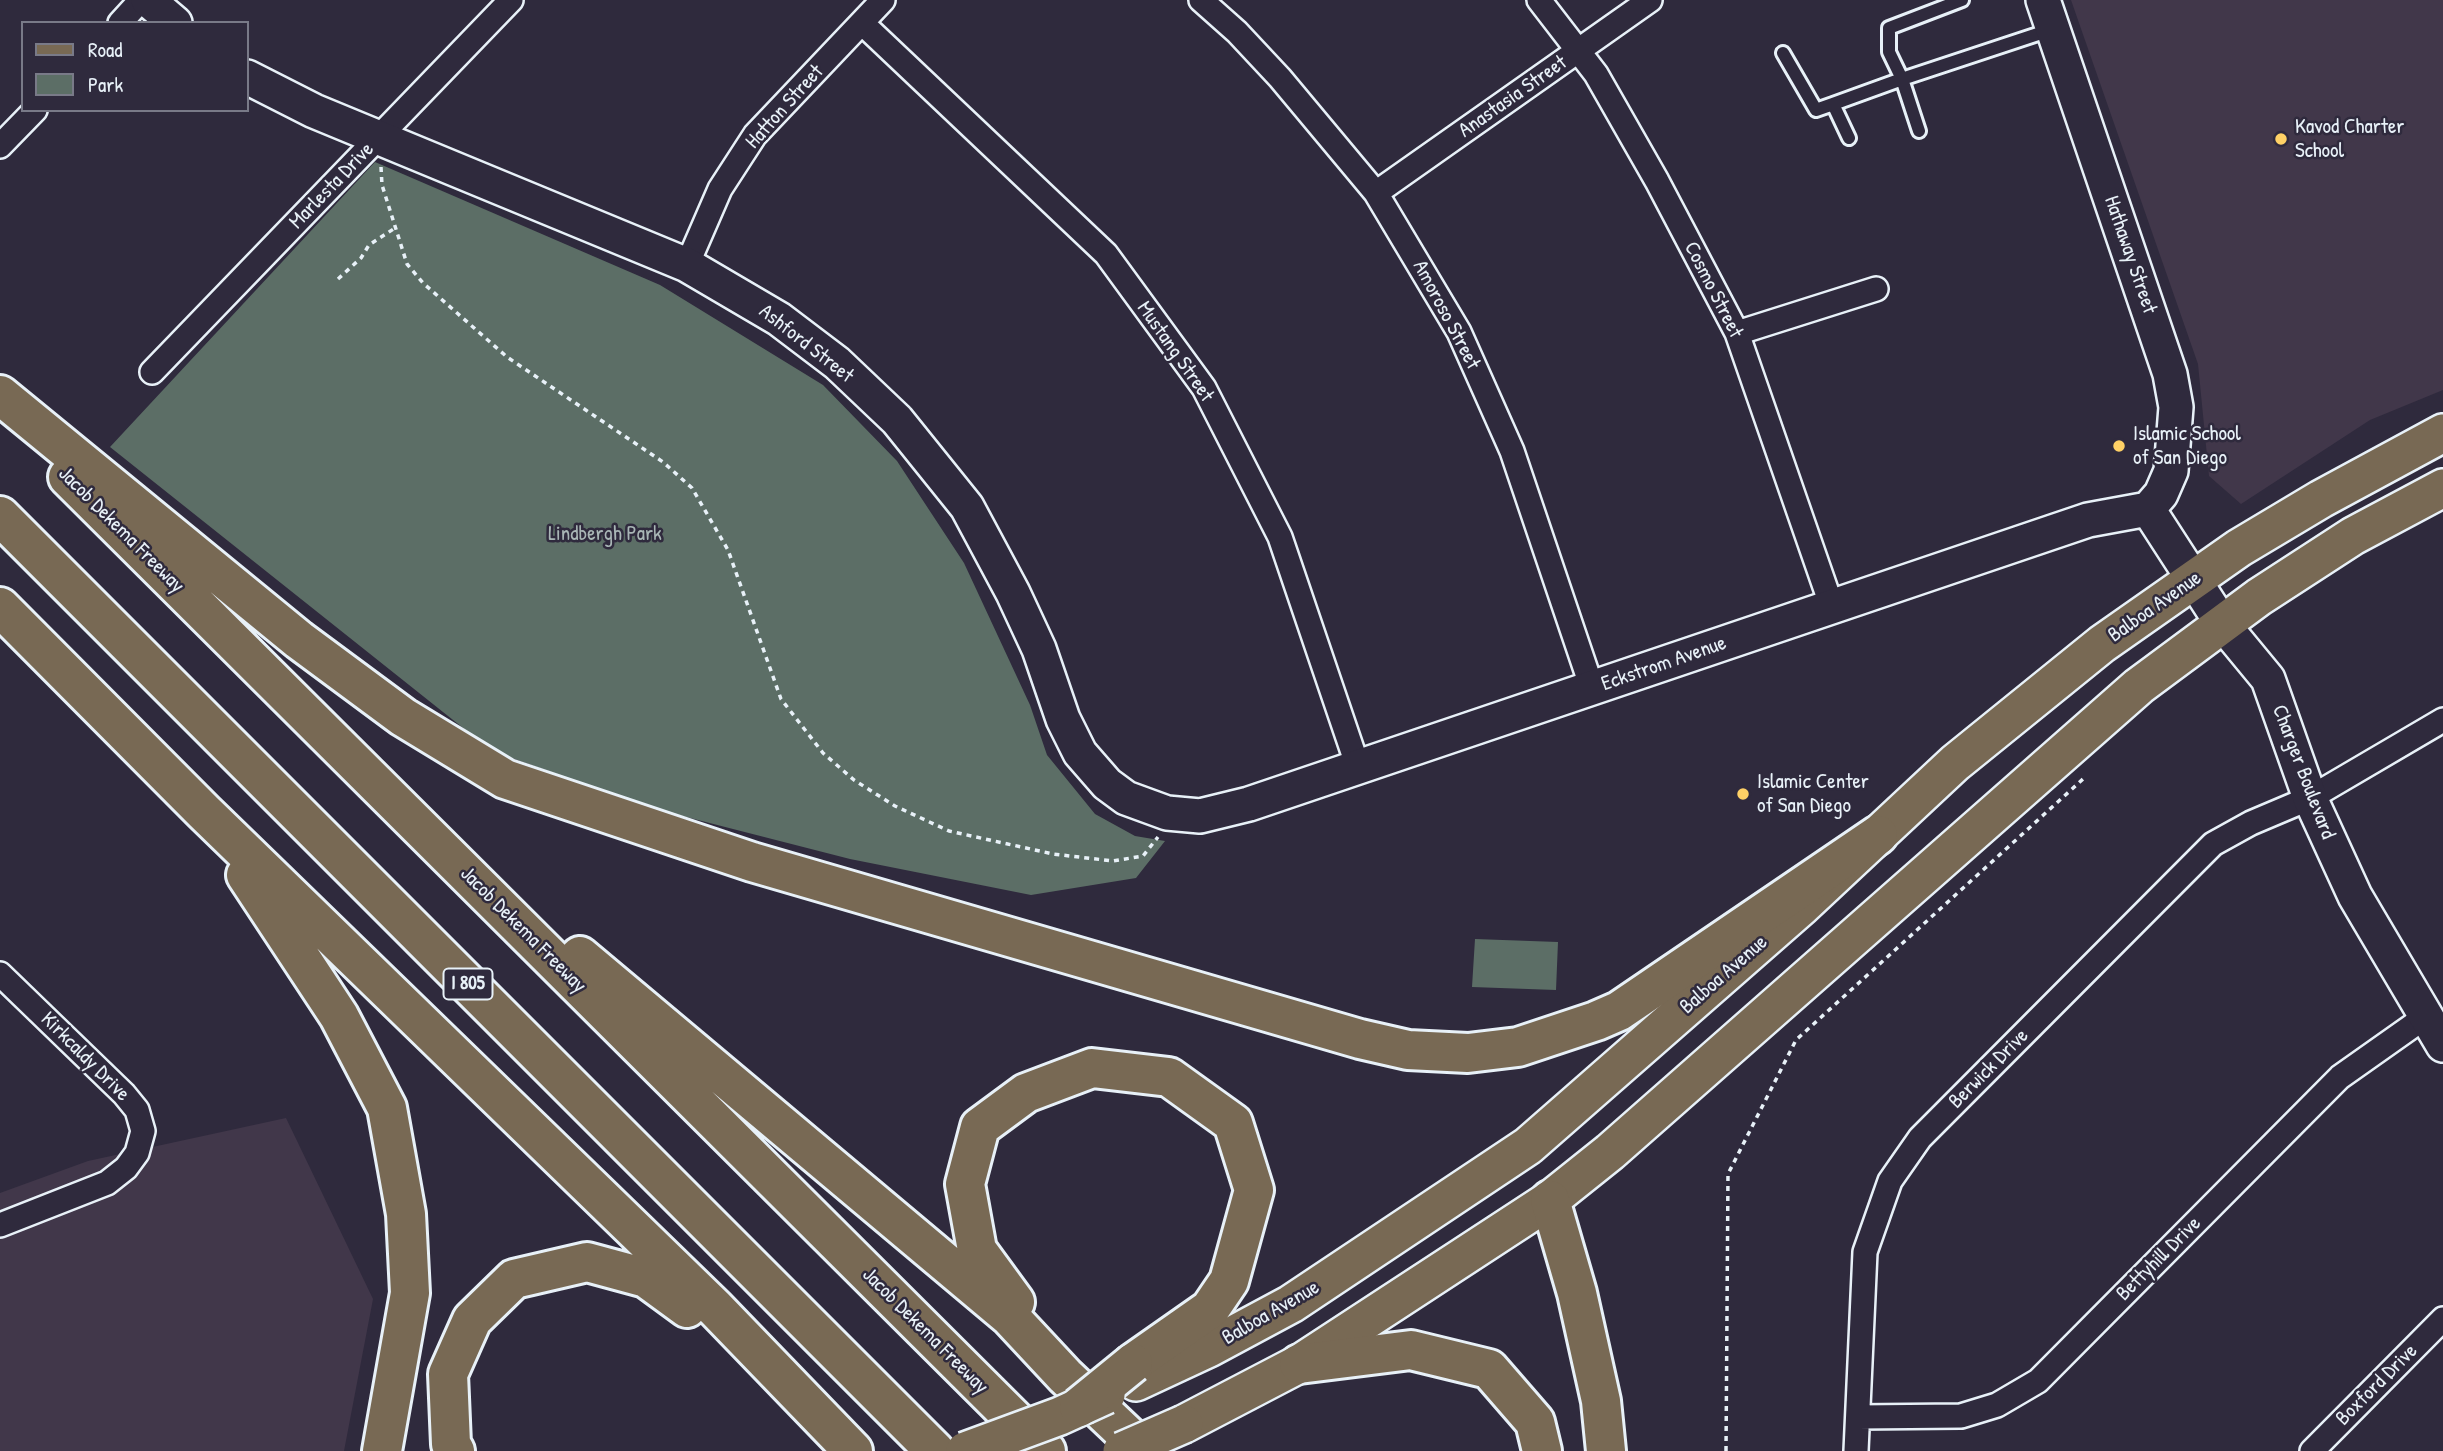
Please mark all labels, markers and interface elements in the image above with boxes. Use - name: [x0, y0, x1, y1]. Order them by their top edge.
- legend: [21, 21, 248, 112]
- text: Road: [88, 35, 122, 64]
- street label: Anastasia Street: [1454, 50, 1572, 144]
- street label: Hatton Street: [741, 60, 829, 154]
- text: Park: [88, 70, 123, 99]
- place label: Kavod Charter School: [2295, 114, 2404, 164]
- marker: Kavod Charter School: [2273, 131, 2289, 147]
- street label: Marlesta Drive: [285, 137, 379, 235]
- street label: Hathaway Street: [2098, 193, 2162, 317]
- street label: Cosmo Street: [1678, 238, 1748, 342]
- street label: Amoroso Street: [1407, 256, 1485, 374]
- street label: Mustang Street: [1131, 297, 1219, 407]
- street label: Ashford Street: [754, 299, 858, 389]
- place label: Islamic School of San Diego: [2133, 421, 2241, 471]
- marker: Islamic School of San Diego: [2111, 438, 2127, 454]
- street label: Jacob Dekema Freeway: [53, 462, 189, 598]
- park label: Lindbergh Park: [548, 521, 662, 547]
- street label: Balboa Avenue: [2104, 566, 2206, 648]
- street label: Eckstrom Avenue: [1598, 631, 1730, 697]
- street label: Charger Boulevard: [2266, 701, 2340, 843]
- place label: Islamic Center of San Diego: [1757, 769, 1869, 819]
- marker: Islamic Center of San Diego: [1735, 786, 1751, 802]
- street label: Jacob Dekema Freeway: [455, 862, 591, 998]
- street label: Balboa Avenue: [1675, 930, 1773, 1020]
- road number: I 805: [444, 968, 492, 1000]
- street label: Kirkcaldy Drive: [35, 1007, 135, 1107]
- street label: Berwick Drive: [1944, 1024, 2034, 1114]
- street label: Bettyhill Drive: [2111, 1211, 2207, 1307]
- street label: Jacob Dekema Freeway: [857, 1263, 993, 1399]
- street label: Balboa Avenue: [1218, 1275, 1324, 1351]
- street label: Boxford Drive: [2331, 1339, 2423, 1431]

